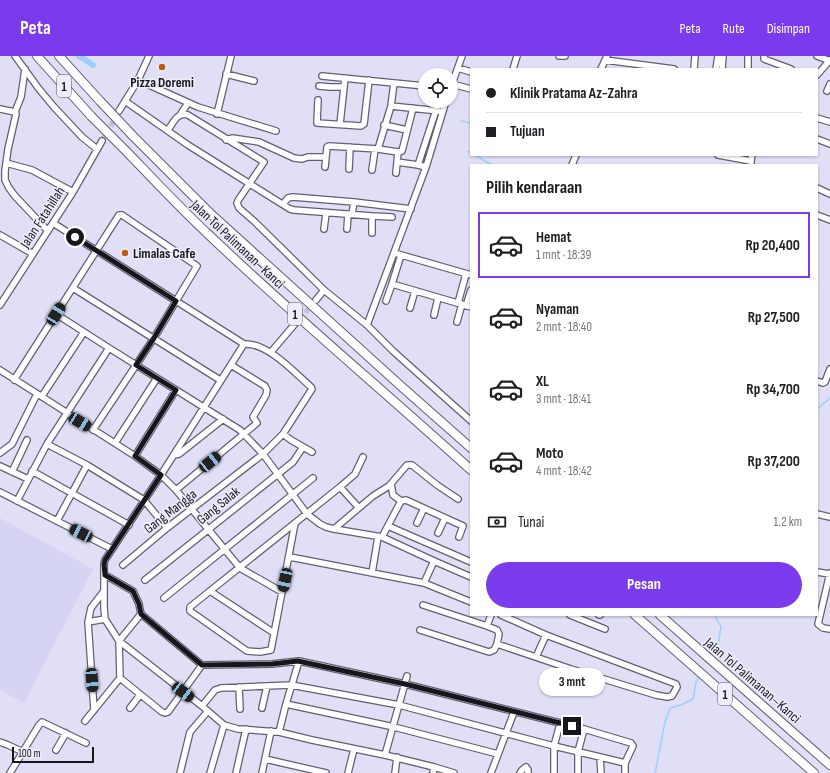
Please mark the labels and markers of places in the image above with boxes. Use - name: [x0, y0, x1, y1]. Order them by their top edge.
- marker: Pizza Doremi: [157, 62, 167, 72]
- place label: Pizza Doremi: [130, 74, 194, 91]
- place label: Limalas Cafe: [133, 245, 195, 262]
- marker: Limalas Cafe: [120, 248, 130, 258]

